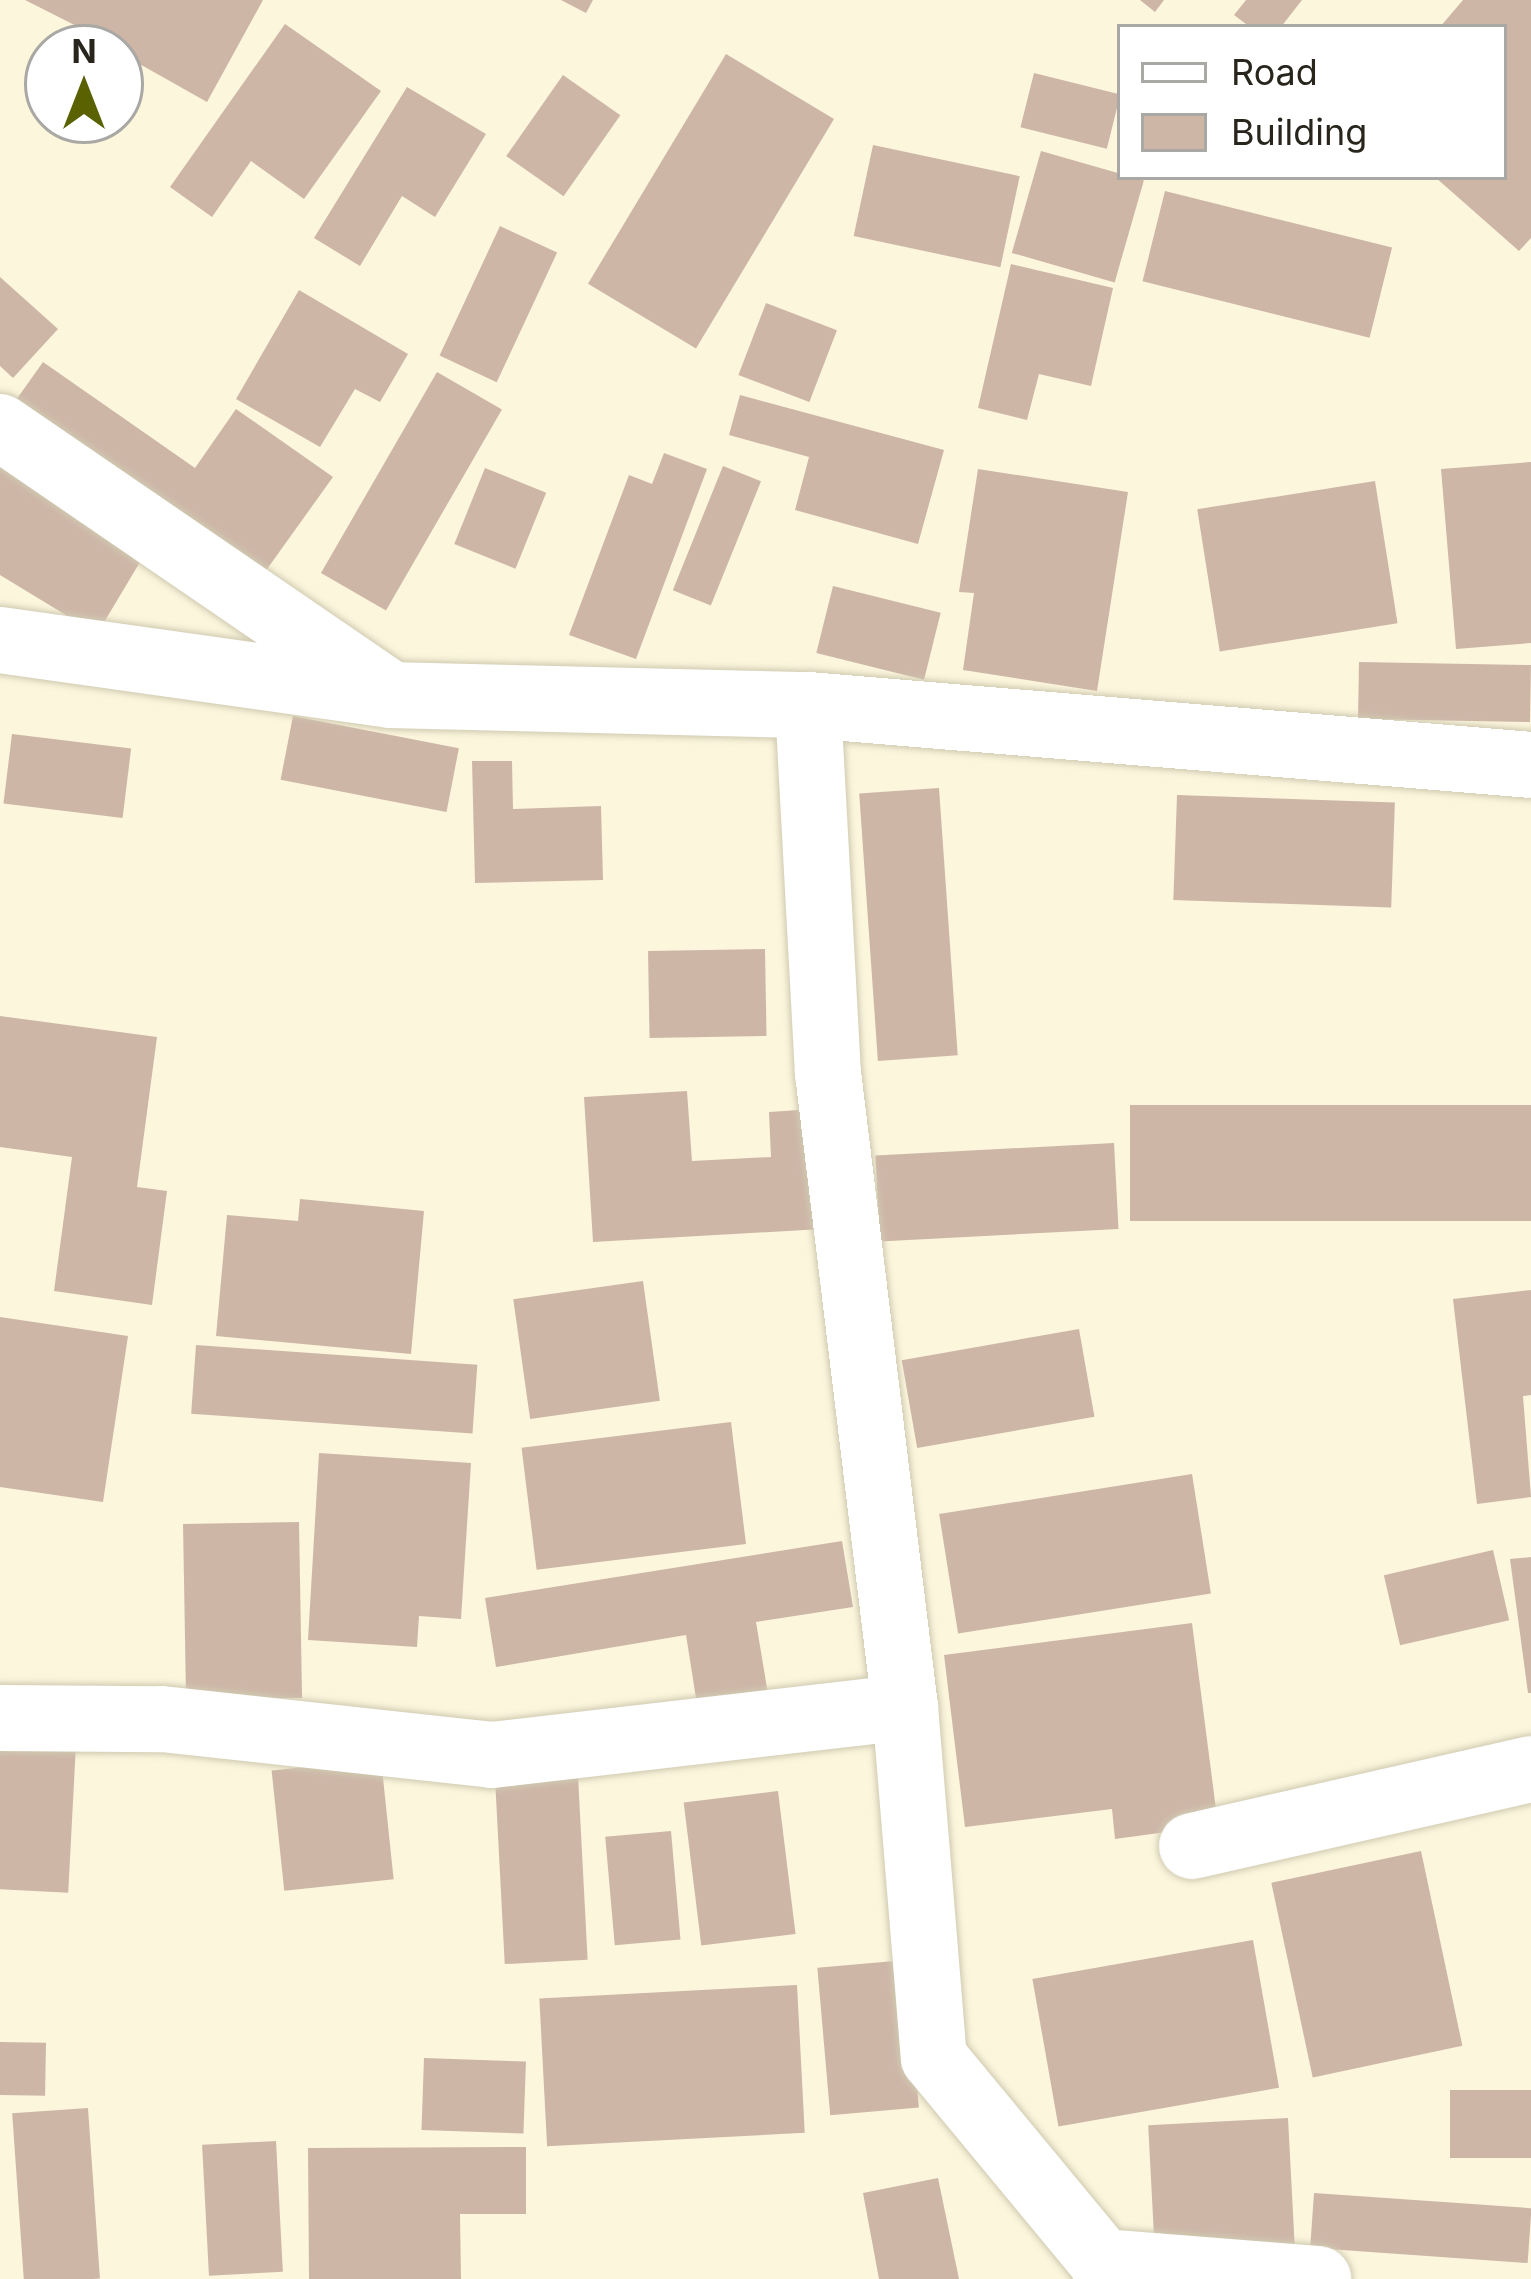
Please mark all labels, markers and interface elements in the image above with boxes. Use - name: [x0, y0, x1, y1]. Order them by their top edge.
- north arrow: [24, 24, 144, 144]
- legend: [1117, 24, 1507, 180]
- text: N: [71, 31, 97, 71]
- text: Road: [1231, 50, 1318, 94]
- text: Building: [1231, 110, 1367, 154]

